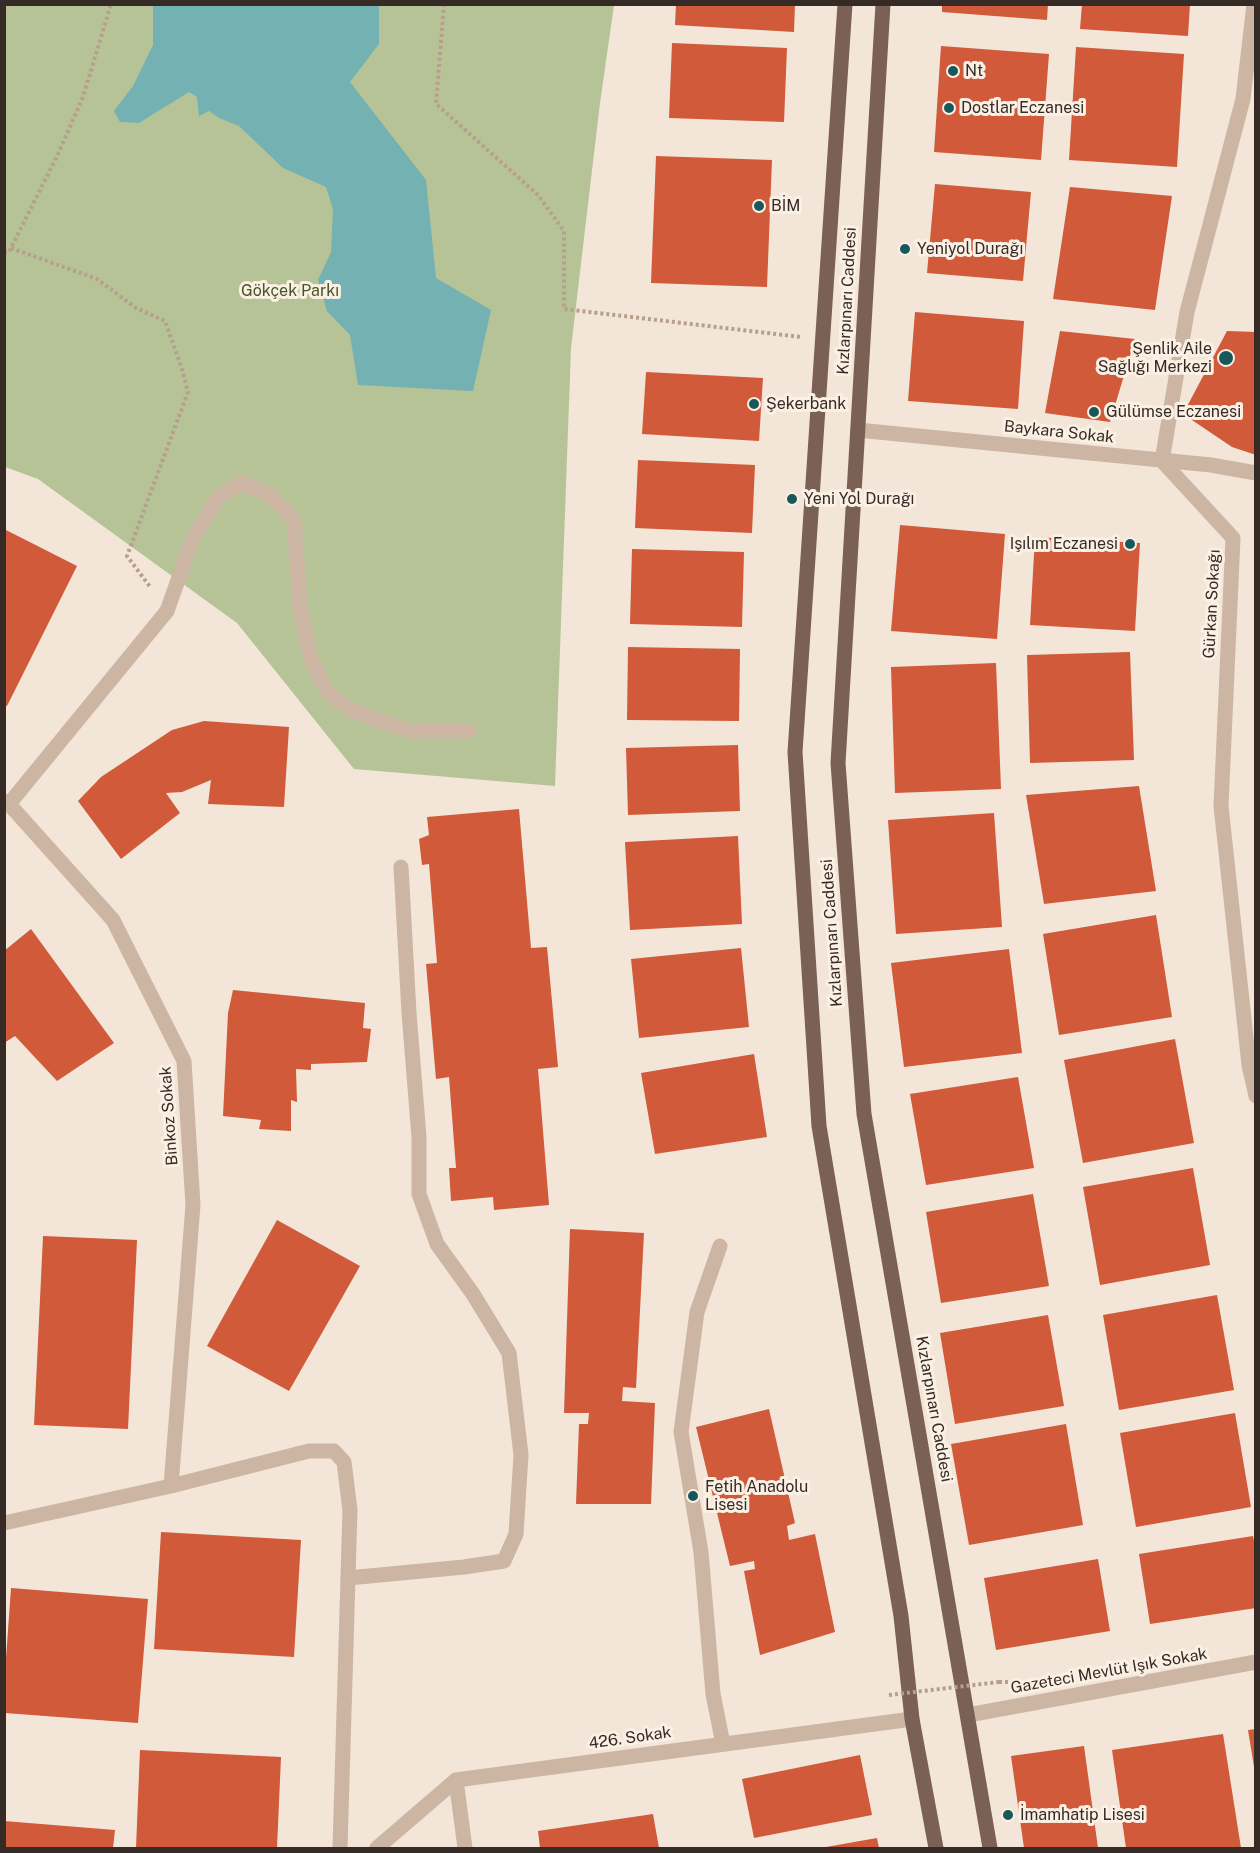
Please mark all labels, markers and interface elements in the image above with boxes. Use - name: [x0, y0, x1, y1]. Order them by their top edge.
- place label: Nt: [965, 61, 983, 81]
- marker: Nt: [946, 64, 960, 78]
- place label: Dostlar Eczanesi: [961, 98, 1084, 118]
- marker: Dostlar Eczanesi: [942, 101, 956, 115]
- place label: BİM: [771, 196, 801, 216]
- marker: BİM: [752, 199, 766, 213]
- street label: Kızlarpınarı Caddesi: [834, 227, 860, 375]
- place label: Yeniyol Durağı: [917, 239, 1023, 259]
- marker: Yeniyol Durağı: [898, 242, 912, 256]
- park label: Gökçek Parkı: [241, 281, 339, 301]
- place label: Şenlik Aile Sağlığı Merkezi: [1098, 339, 1212, 377]
- marker: Şenlik Aile Sağlığı Merkezi: [1217, 349, 1235, 367]
- place label: Şekerbank: [766, 394, 846, 414]
- marker: Şekerbank: [747, 397, 761, 411]
- place label: Gülümse Eczanesi: [1106, 402, 1241, 422]
- marker: Gülümse Eczanesi: [1087, 405, 1101, 419]
- street label: Baykara Sokak: [1003, 417, 1115, 447]
- place label: Yeni Yol Durağı: [804, 489, 914, 509]
- marker: Yeni Yol Durağı: [785, 492, 799, 506]
- place label: Işılım Eczanesi: [1010, 534, 1118, 554]
- marker: Işılım Eczanesi: [1123, 537, 1137, 551]
- street label: Gürkan Sokağı: [1200, 549, 1224, 659]
- street label: Kızlarpınarı Caddesi: [817, 859, 847, 1007]
- street label: Binkoz Sokak: [156, 1066, 182, 1166]
- street label: Kızlarpınarı Caddesi: [912, 1335, 956, 1483]
- place label: Fetih Anadolu Lisesi: [705, 1477, 808, 1515]
- marker: Fetih Anadolu Lisesi: [686, 1489, 700, 1503]
- street label: Gazeteci Mevlüt Işık Sokak: [1009, 1644, 1209, 1698]
- street label: 426. Sokak: [587, 1723, 673, 1753]
- place label: İmamhatip Lisesi: [1020, 1805, 1145, 1825]
- marker: İmamhatip Lisesi: [1001, 1808, 1015, 1822]

